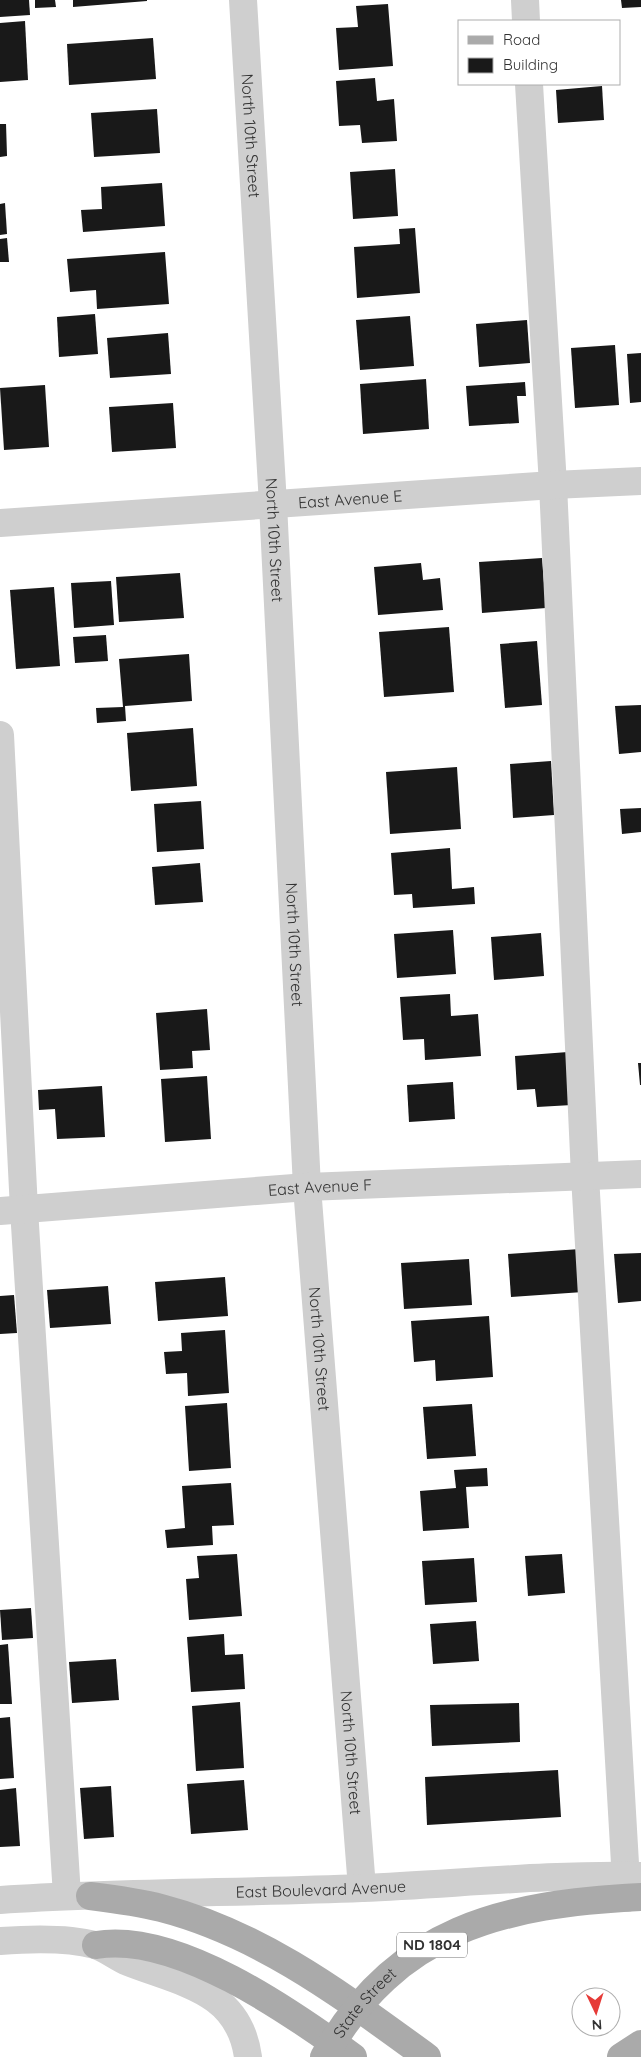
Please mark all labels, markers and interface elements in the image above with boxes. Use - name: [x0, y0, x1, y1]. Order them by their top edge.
- legend: [458, 20, 621, 85]
- text: Road: [503, 30, 540, 49]
- text: Building: [503, 55, 558, 74]
- street label: North 10th Street: [237, 73, 265, 199]
- street label: North 10th Street: [261, 477, 288, 603]
- street label: East Avenue E: [297, 485, 403, 512]
- street label: North 10th Street: [282, 882, 308, 1007]
- street label: East Avenue F: [267, 1174, 373, 1200]
- street label: North 10th Street: [305, 1286, 335, 1412]
- street label: North 10th Street: [337, 1690, 366, 1815]
- street label: East Boulevard Avenue: [235, 1876, 407, 1902]
- road number: ND 1804: [397, 1932, 467, 1958]
- street label: State Street: [328, 1963, 400, 2041]
- north arrow: [571, 1987, 621, 2037]
- text: N: [591, 2016, 603, 2034]

